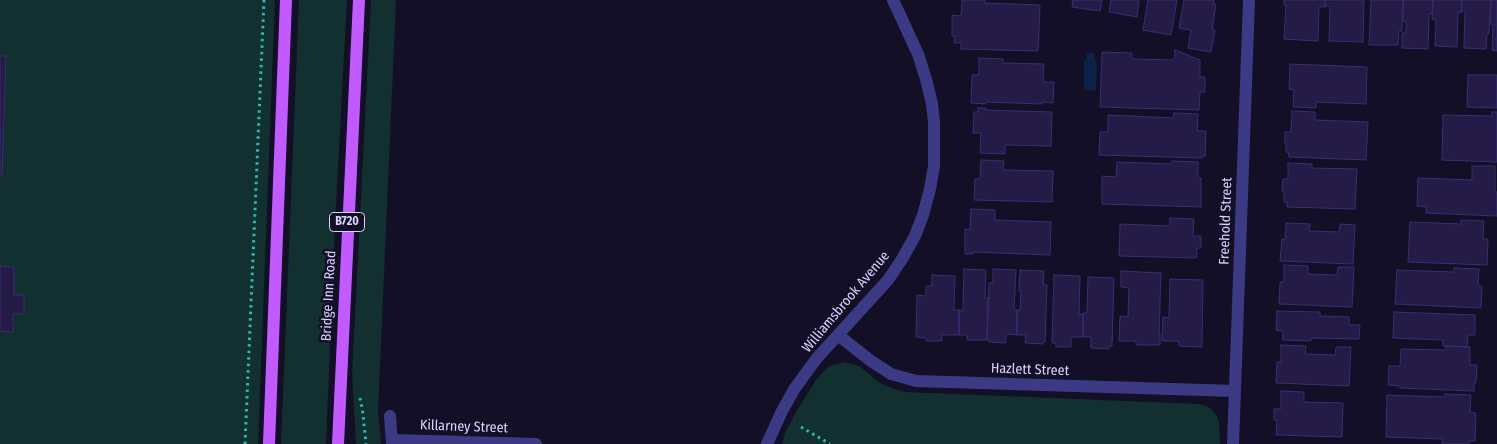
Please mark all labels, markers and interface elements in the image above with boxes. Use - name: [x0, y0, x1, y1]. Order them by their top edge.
- street label: Freehold Street: [1216, 177, 1236, 265]
- road number: B720: [330, 212, 364, 232]
- street label: Williamsbrook Avenue: [799, 248, 893, 356]
- street label: Bridge Inn Road: [318, 250, 340, 342]
- street label: Hazlett Street: [991, 360, 1069, 380]
- street label: Killarney Street: [420, 417, 508, 437]

